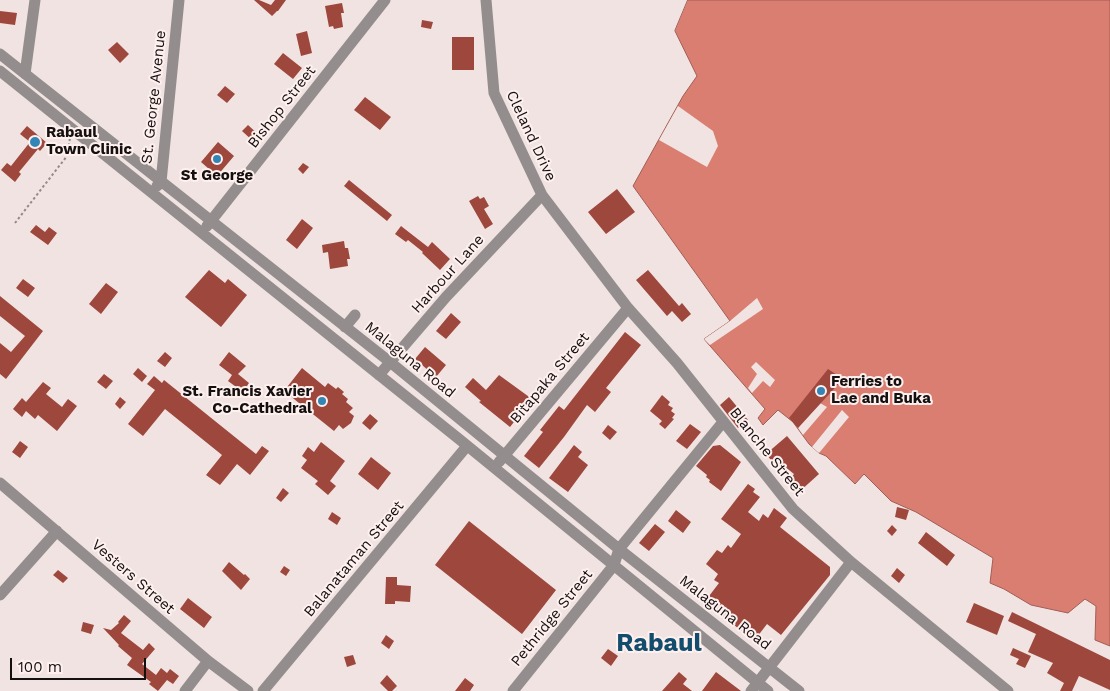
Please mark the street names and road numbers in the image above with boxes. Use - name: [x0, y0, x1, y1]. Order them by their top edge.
- street label: St. George Avenue: [138, 29, 170, 165]
- street label: Bishop Street: [244, 62, 320, 152]
- street label: Cleland Drive: [502, 88, 560, 184]
- street label: Harbour Lane: [408, 231, 488, 317]
- street label: Malaguna Road: [361, 318, 459, 402]
- street label: Bitapaka Street: [507, 329, 593, 427]
- street label: Blanche Street: [726, 404, 808, 500]
- street label: Balanataman Street: [300, 497, 408, 621]
- street label: Vesters Street: [88, 536, 178, 618]
- street label: Pethridge Street: [507, 566, 597, 670]
- street label: Malaguna Road: [676, 572, 774, 654]

